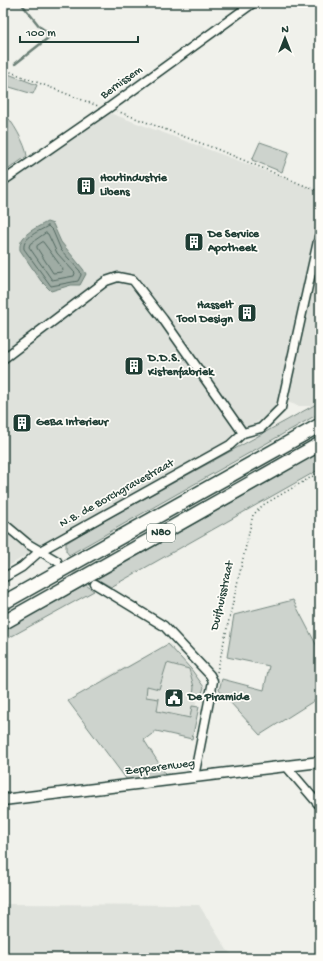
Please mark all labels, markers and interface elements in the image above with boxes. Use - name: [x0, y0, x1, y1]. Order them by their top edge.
- scale bar: [20, 18, 138, 44]
- north arrow: [265, 18, 305, 58]
- text: N: [281, 24, 289, 36]
- text: 100 m: [25, 27, 56, 41]
- street label: Bernissem: [97, 63, 146, 103]
- place label: Houtindustrie Libens: [100, 172, 168, 200]
- building icon: Houtindustrie Libens: [75, 175, 97, 197]
- place label: De Service Apotheek: [207, 228, 260, 256]
- building icon: De Service Apotheek: [183, 231, 205, 253]
- place label: Hasselt Tool Design: [176, 299, 234, 327]
- building icon: Hasselt Tool Design: [236, 302, 258, 324]
- place label: D.D.S. Kistenfabriek: [147, 352, 215, 380]
- building icon: D.D.S. Kistenfabriek: [123, 355, 145, 377]
- building icon: GeBa Interieur: [11, 412, 33, 434]
- place label: GeBa Interieur: [36, 416, 110, 430]
- street label: N.B. de Borchgravestraat: [57, 456, 178, 531]
- road number: N80: [147, 524, 175, 542]
- street label: Duifhuisstraat: [208, 559, 238, 633]
- public building icon: De Piramide: [163, 687, 185, 709]
- place label: De Piramide: [187, 691, 250, 705]
- street label: Zepperenweg: [124, 757, 196, 779]

